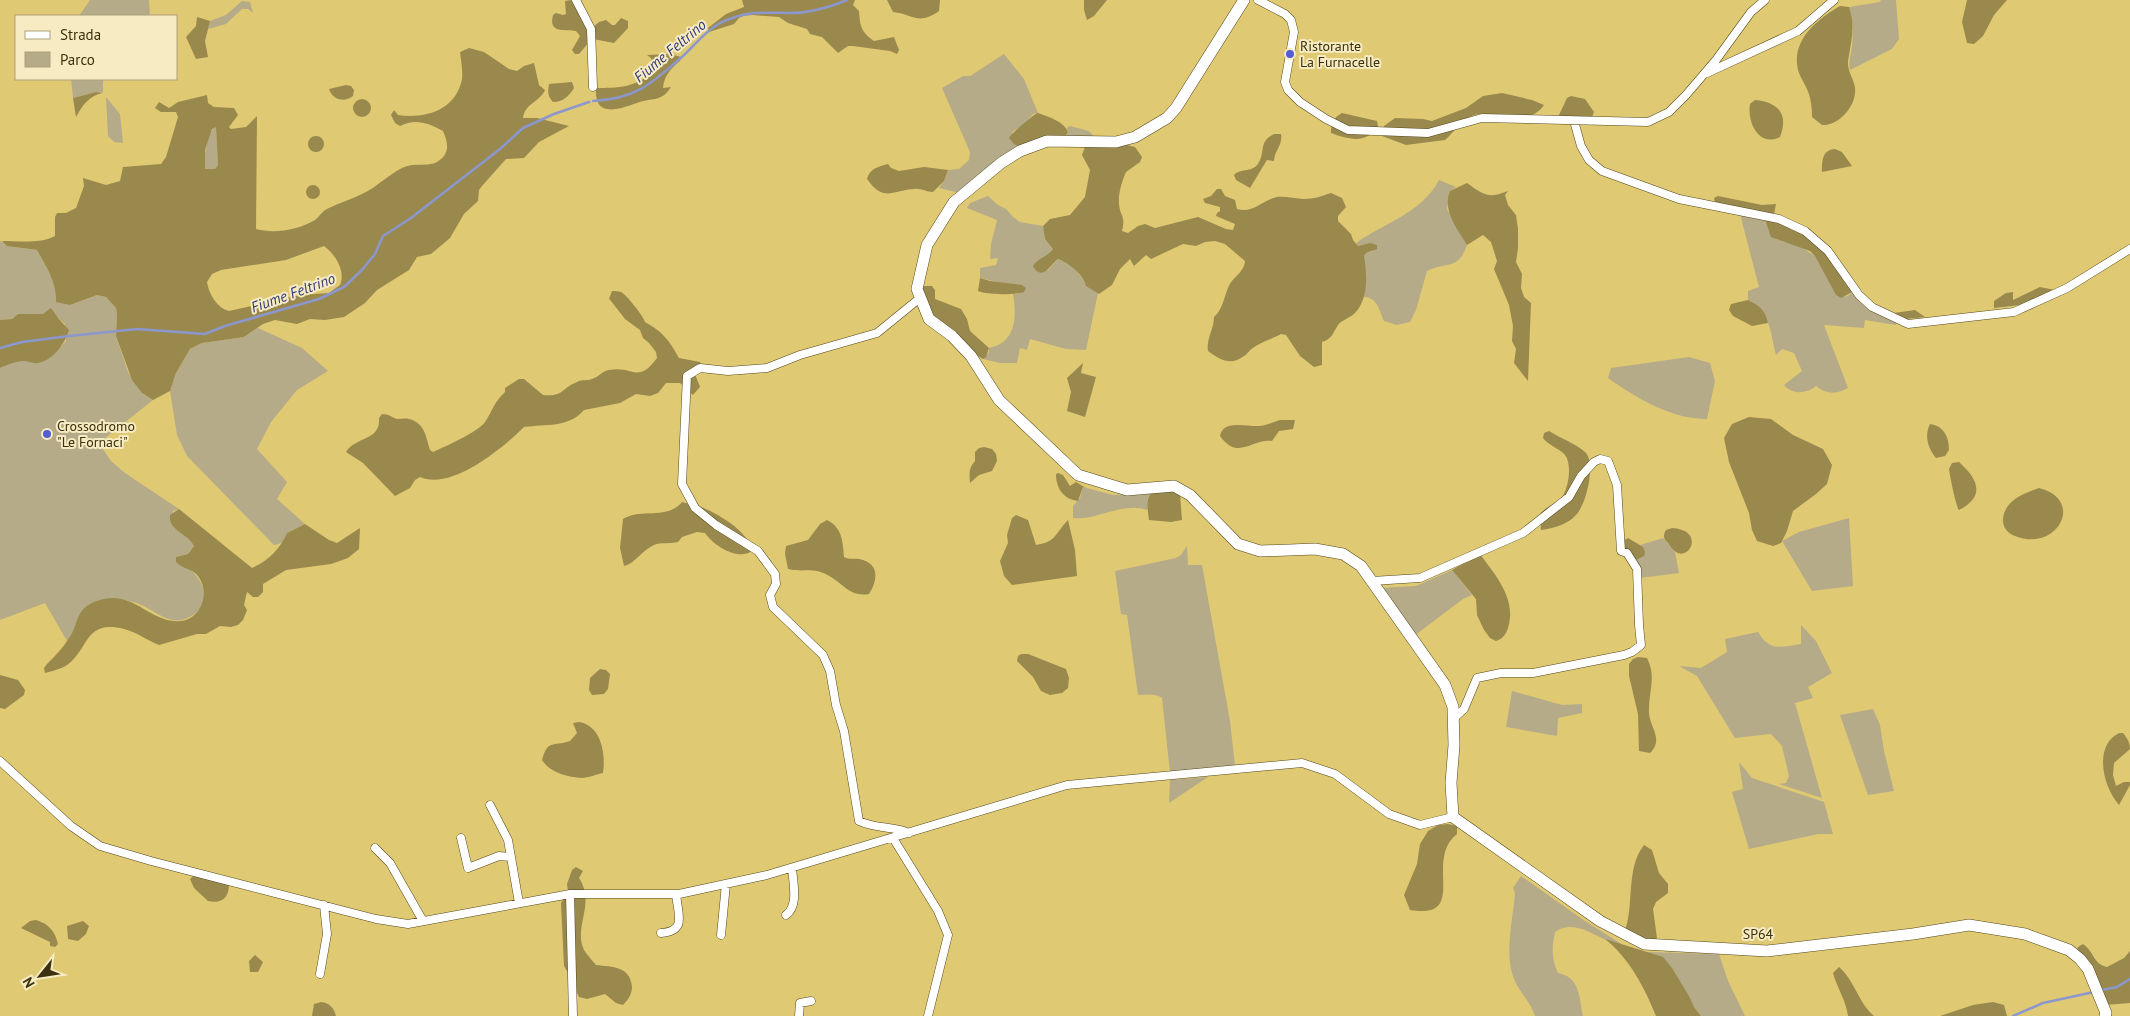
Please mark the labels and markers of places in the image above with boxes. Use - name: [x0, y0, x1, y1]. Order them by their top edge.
- place label: Ristorante La Furnacelle: [1300, 37, 1380, 71]
- marker: Ristorante La Furnacelle: [1284, 48, 1296, 60]
- place label: Crossodromo "Le Fornaci": [57, 417, 135, 451]
- marker: Crossodromo "Le Fornaci": [41, 428, 53, 440]

